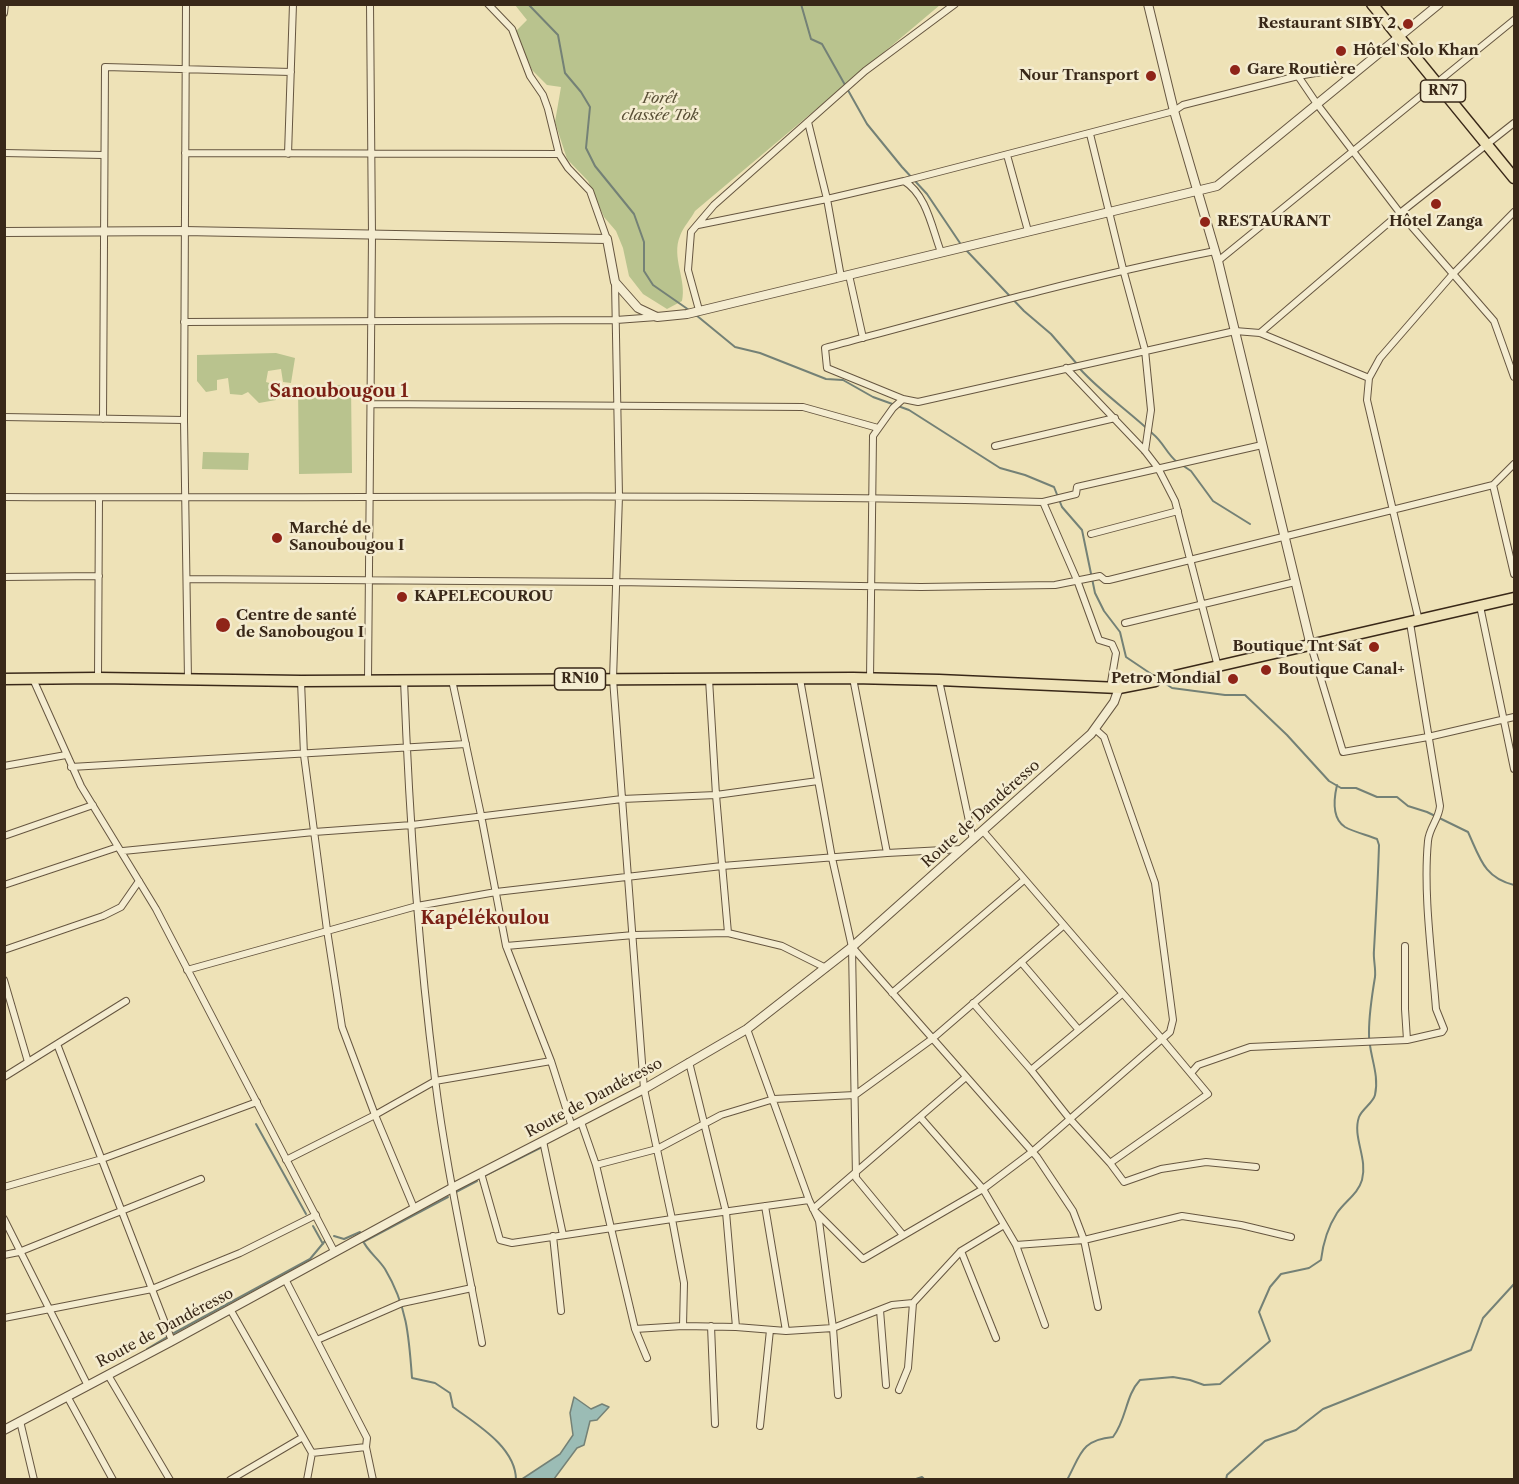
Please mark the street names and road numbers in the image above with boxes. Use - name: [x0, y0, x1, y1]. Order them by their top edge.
- road number: RN7: [1420, 80, 1466, 102]
- road number: RN10: [554, 668, 606, 690]
- street label: Route de Dandéresso: [918, 756, 1044, 872]
- street label: Route de Dandéresso: [523, 1054, 665, 1142]
- street label: Route de Dandéresso: [94, 1284, 236, 1372]

